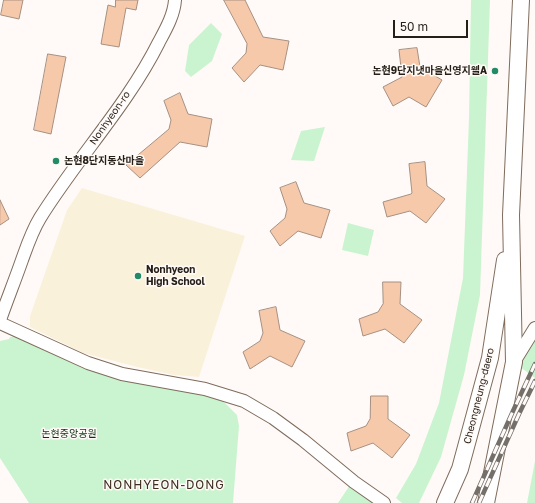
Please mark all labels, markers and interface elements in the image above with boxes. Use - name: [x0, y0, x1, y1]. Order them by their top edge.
- scale bar: [395, 12, 470, 38]
- text: 50 m: [400, 19, 428, 34]
- place label: 논현9단지냇마을신영지웰A: [372, 65, 487, 77]
- marker: 논현9단지냇마을신영지웰A: [490, 66, 500, 76]
- street label: Nonhyeon-ro: [87, 89, 133, 147]
- place label: 논현8단지동산마을: [64, 155, 144, 167]
- marker: 논현8단지동산마을: [51, 156, 61, 166]
- place label: Nonhyeon High School: [146, 264, 205, 288]
- marker: Nonhyeon High School: [133, 271, 143, 281]
- street label: Cheongneung-daero: [461, 347, 497, 445]
- park label: 논현중앙공원: [41, 428, 97, 440]
- district label: NONHYEON-DONG: [103, 478, 225, 492]

